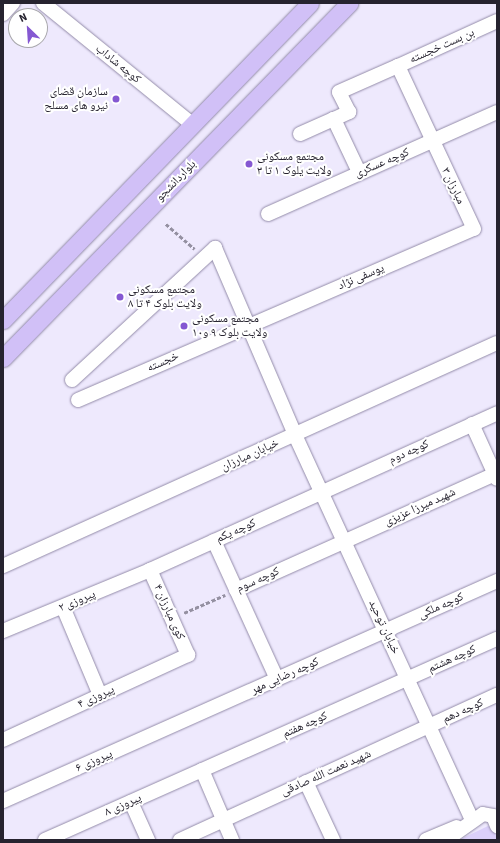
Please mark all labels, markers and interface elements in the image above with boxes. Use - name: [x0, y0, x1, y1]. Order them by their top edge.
- north arrow: [8, 8, 48, 48]
- text: N: [17, 9, 30, 26]
- street label: بن بست خجسته: [407, 25, 477, 67]
- street label: کوچه شاداب: [92, 41, 144, 87]
- place label: سازمان قضای نیرو های مسلح: [44, 85, 108, 113]
- marker: سازمان قضای نیرو های مسلح: [111, 94, 121, 104]
- street label: کوچه عسکری: [353, 145, 411, 181]
- place label: مجتمع مسکونی ولایت یلوک ۱ تا ۳: [257, 150, 332, 178]
- street label: بلواردانشجو: [153, 157, 199, 205]
- marker: مجتمع مسکونی ولایت یلوک ۱ تا ۳: [244, 159, 254, 169]
- street label: مبارزان ۳: [438, 165, 468, 207]
- street label: یوسفی نژاد: [336, 261, 386, 293]
- place label: مجتمع مسکونی ولایت بلوک ۴ تا ۸: [128, 283, 202, 311]
- marker: مجتمع مسکونی ولایت بلوک ۴ تا ۸: [115, 292, 125, 302]
- place label: مجتمع مسکونی ولایت بلوک ۹ و۱۰: [192, 312, 267, 340]
- marker: مجتمع مسکونی ولایت بلوک ۹ و۱۰: [179, 321, 189, 331]
- street label: خجسته: [145, 349, 181, 375]
- street label: خیابان مبارزان: [219, 436, 281, 474]
- street label: کوچه دوم: [387, 437, 431, 467]
- street label: شهید میرزا عزیزی: [382, 485, 458, 529]
- street label: کوچه یکم: [214, 516, 258, 546]
- street label: کوچه سوم: [234, 564, 282, 596]
- street label: کوی مبارزان ۴: [150, 582, 188, 642]
- street label: پیروزی ۲: [56, 587, 98, 615]
- street label: کوچه ملکی: [416, 590, 466, 622]
- street label: خیابان توحید: [365, 598, 403, 656]
- street label: کوچه هشتم: [426, 642, 478, 676]
- street label: کوچه رضایی مهر: [249, 655, 321, 697]
- street label: پیروزی ۴: [75, 682, 117, 712]
- street label: کوچه دهم: [440, 696, 486, 726]
- street label: کوچه هفتم: [280, 709, 330, 741]
- street label: پیروزی ۶: [73, 747, 115, 775]
- street label: شهید نعمت الله صادقی: [279, 747, 373, 799]
- street label: پیروزی ۸: [102, 791, 144, 819]

